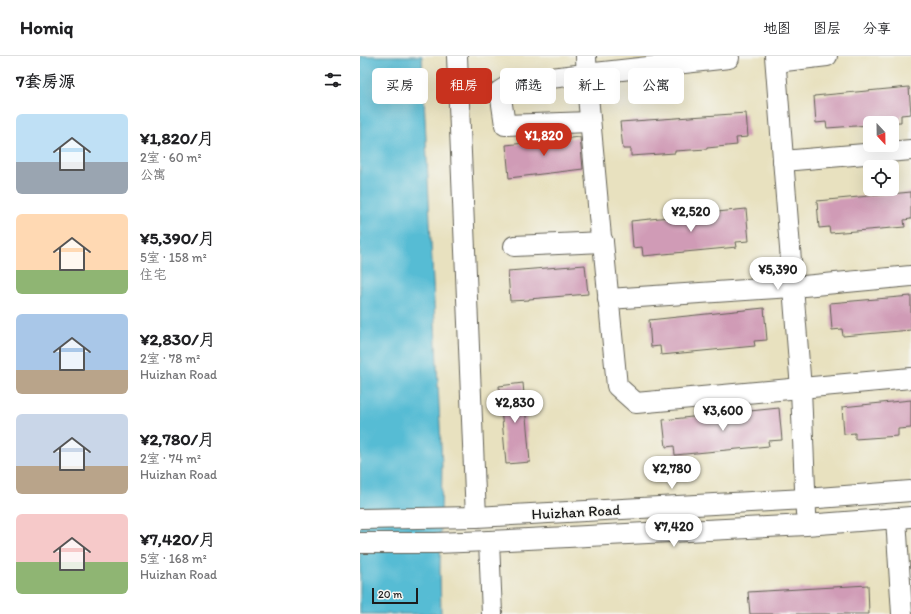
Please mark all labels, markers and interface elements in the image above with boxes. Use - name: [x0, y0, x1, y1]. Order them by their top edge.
- text: Homiq: [20, 16, 73, 39]
- text: 地图: [763, 20, 791, 37]
- text: 图层: [813, 20, 841, 37]
- text: 分享: [863, 20, 891, 37]
- chip: 买房: [372, 68, 428, 104]
- chip: 租房: [436, 68, 492, 104]
- chip: 筛选: [500, 68, 556, 104]
- chip: 新上: [564, 68, 620, 104]
- chip: 公寓: [628, 68, 684, 104]
- icon: filters: [322, 69, 344, 91]
- text: 7套房源: [16, 71, 75, 91]
- north arrow: [863, 116, 899, 152]
- map controls: [863, 116, 899, 196]
- pin: ¥1,820: [511, 123, 577, 157]
- text: ¥1,820/月: [140, 128, 214, 148]
- text: ¥1,820: [525, 128, 563, 143]
- icon: home: [48, 130, 96, 178]
- text: 2室 · 60 m²: [140, 150, 202, 165]
- button: locate: [863, 160, 899, 196]
- text: 公寓: [140, 167, 166, 182]
- pin: ¥2,520: [658, 199, 724, 233]
- text: ¥2,520: [672, 204, 710, 219]
- text: ¥5,390/月: [140, 228, 215, 248]
- icon: home: [48, 230, 96, 278]
- text: 5室 · 158 m²: [140, 250, 207, 265]
- pin: ¥5,390: [745, 257, 811, 291]
- text: ¥5,390: [758, 262, 798, 277]
- text: 住宅: [140, 267, 166, 282]
- text: ¥2,830/月: [140, 329, 216, 349]
- icon: home: [48, 330, 96, 378]
- text: 2室 · 78 m²: [140, 351, 200, 366]
- text: Huizhan Road: [140, 367, 217, 382]
- pin: ¥2,830: [482, 390, 548, 424]
- text: ¥2,830: [495, 395, 535, 410]
- pin: ¥3,600: [690, 398, 756, 432]
- text: ¥3,600: [703, 403, 743, 418]
- text: ¥2,780/月: [140, 429, 215, 449]
- icon: home: [48, 430, 96, 478]
- text: 2室 · 74 m²: [140, 451, 201, 466]
- pin: ¥2,780: [639, 456, 705, 490]
- text: ¥2,780: [653, 461, 691, 476]
- text: Huizhan Road: [140, 467, 217, 482]
- street label: Huizhan Road: [531, 501, 622, 523]
- pin: ¥7,420: [641, 514, 707, 548]
- text: ¥7,420: [654, 519, 694, 534]
- text: ¥7,420/月: [140, 529, 216, 549]
- icon: home: [48, 530, 96, 578]
- text: 5室 · 168 m²: [140, 551, 207, 566]
- text: Huizhan Road: [140, 567, 217, 582]
- scale bar: [372, 586, 418, 605]
- text: 20 m: [378, 588, 402, 601]

